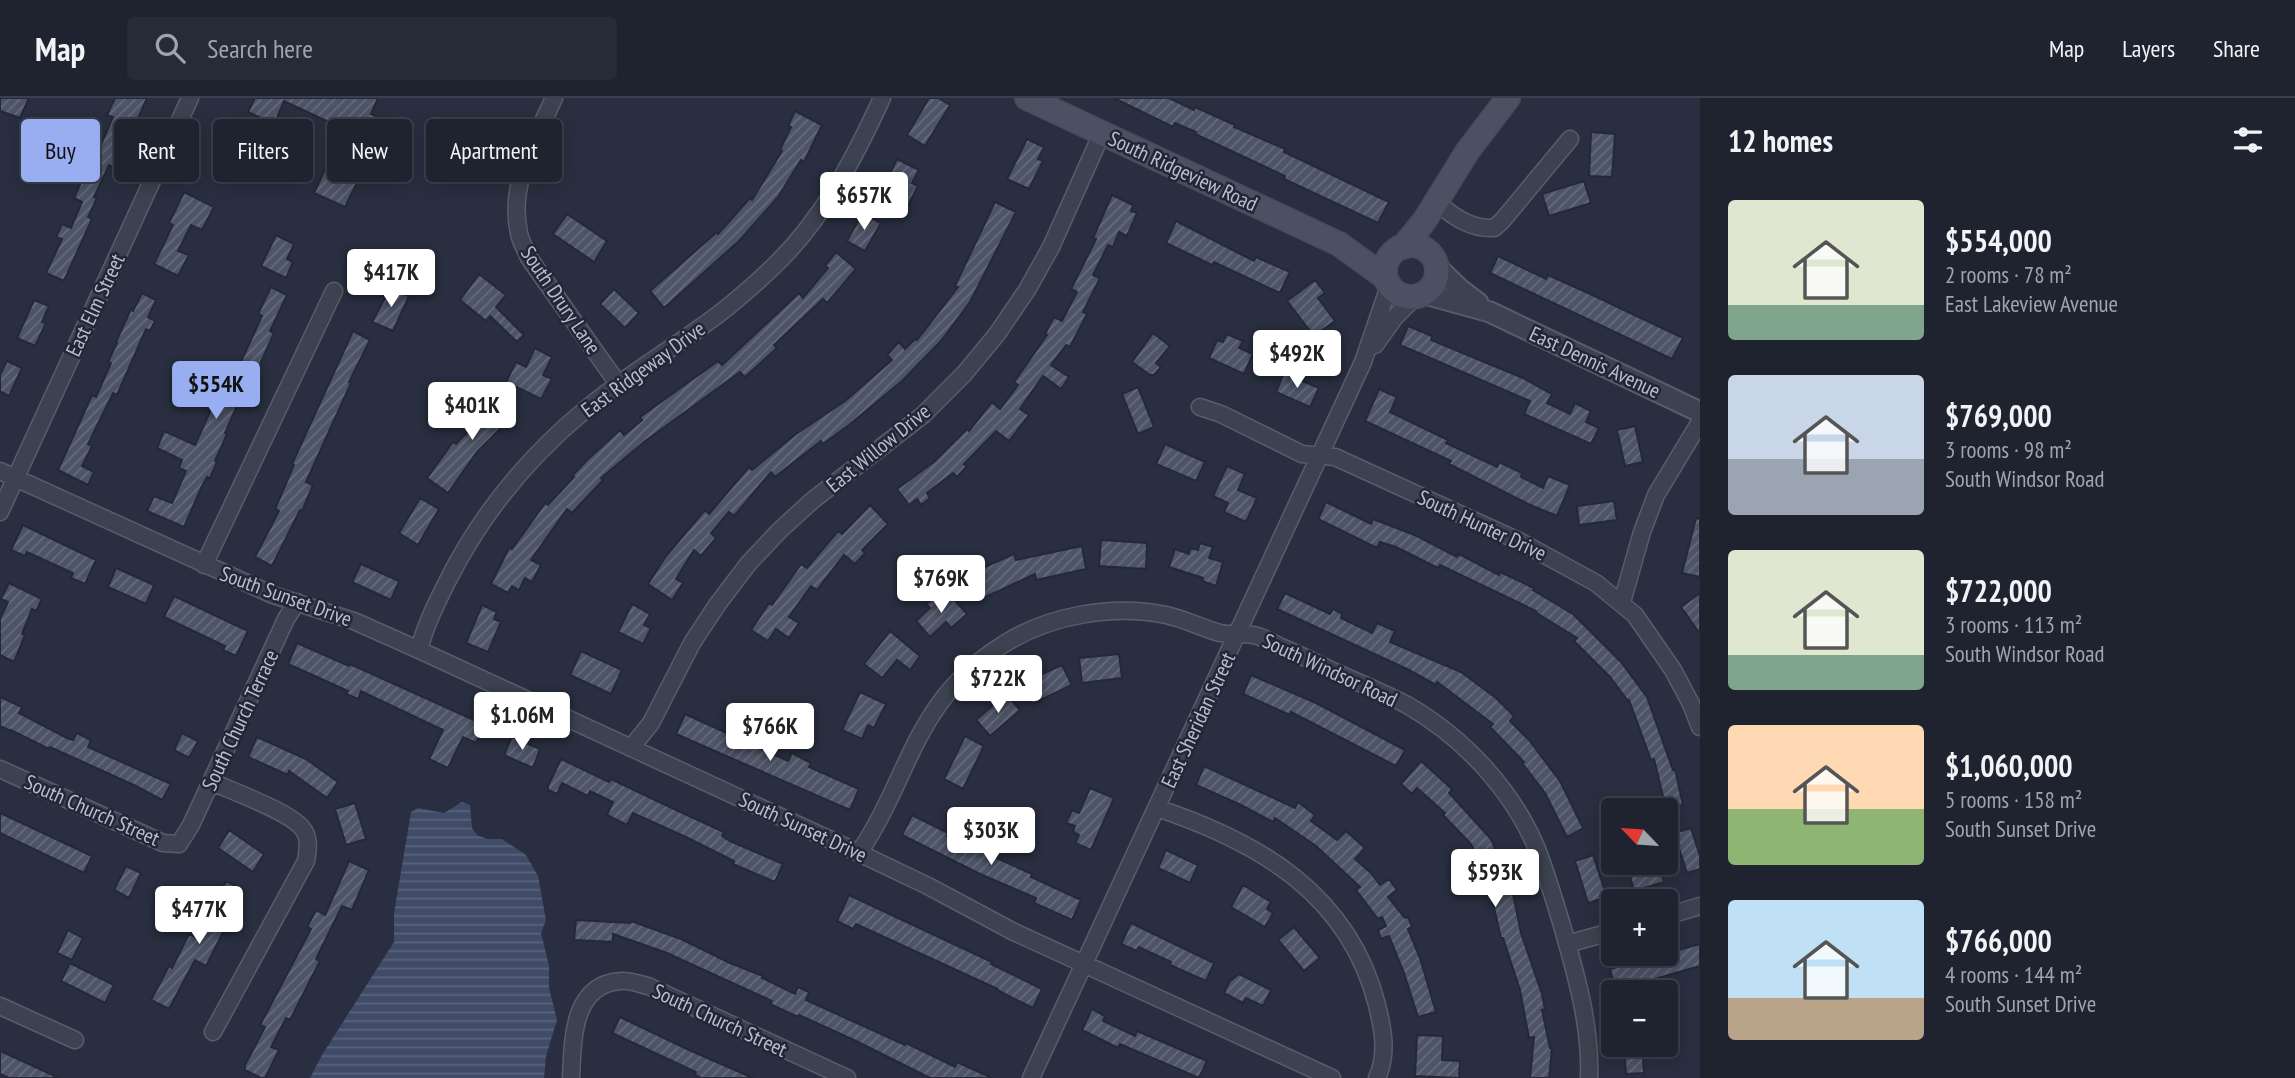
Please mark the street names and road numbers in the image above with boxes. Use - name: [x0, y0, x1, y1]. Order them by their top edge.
- street label: South Ridgeview Road: [1104, 125, 1262, 217]
- street label: South Drury Lane: [515, 241, 607, 359]
- street label: East Elm Street: [59, 249, 131, 361]
- street label: East Ridgeway Drive: [576, 315, 710, 423]
- street label: East Dennis Avenue: [1525, 320, 1665, 404]
- street label: East Willow Drive: [820, 398, 936, 498]
- street label: South Hunter Drive: [1413, 483, 1551, 567]
- street label: South Sunset Drive: [216, 560, 356, 632]
- street label: South Windsor Road: [1258, 627, 1402, 713]
- street label: South Church Terrace: [196, 645, 284, 795]
- street label: East Sheridan Street: [1155, 648, 1241, 792]
- street label: South Church Street: [20, 768, 164, 852]
- street label: South Sunset Drive: [735, 786, 871, 868]
- street label: South Church Street: [649, 977, 792, 1063]

